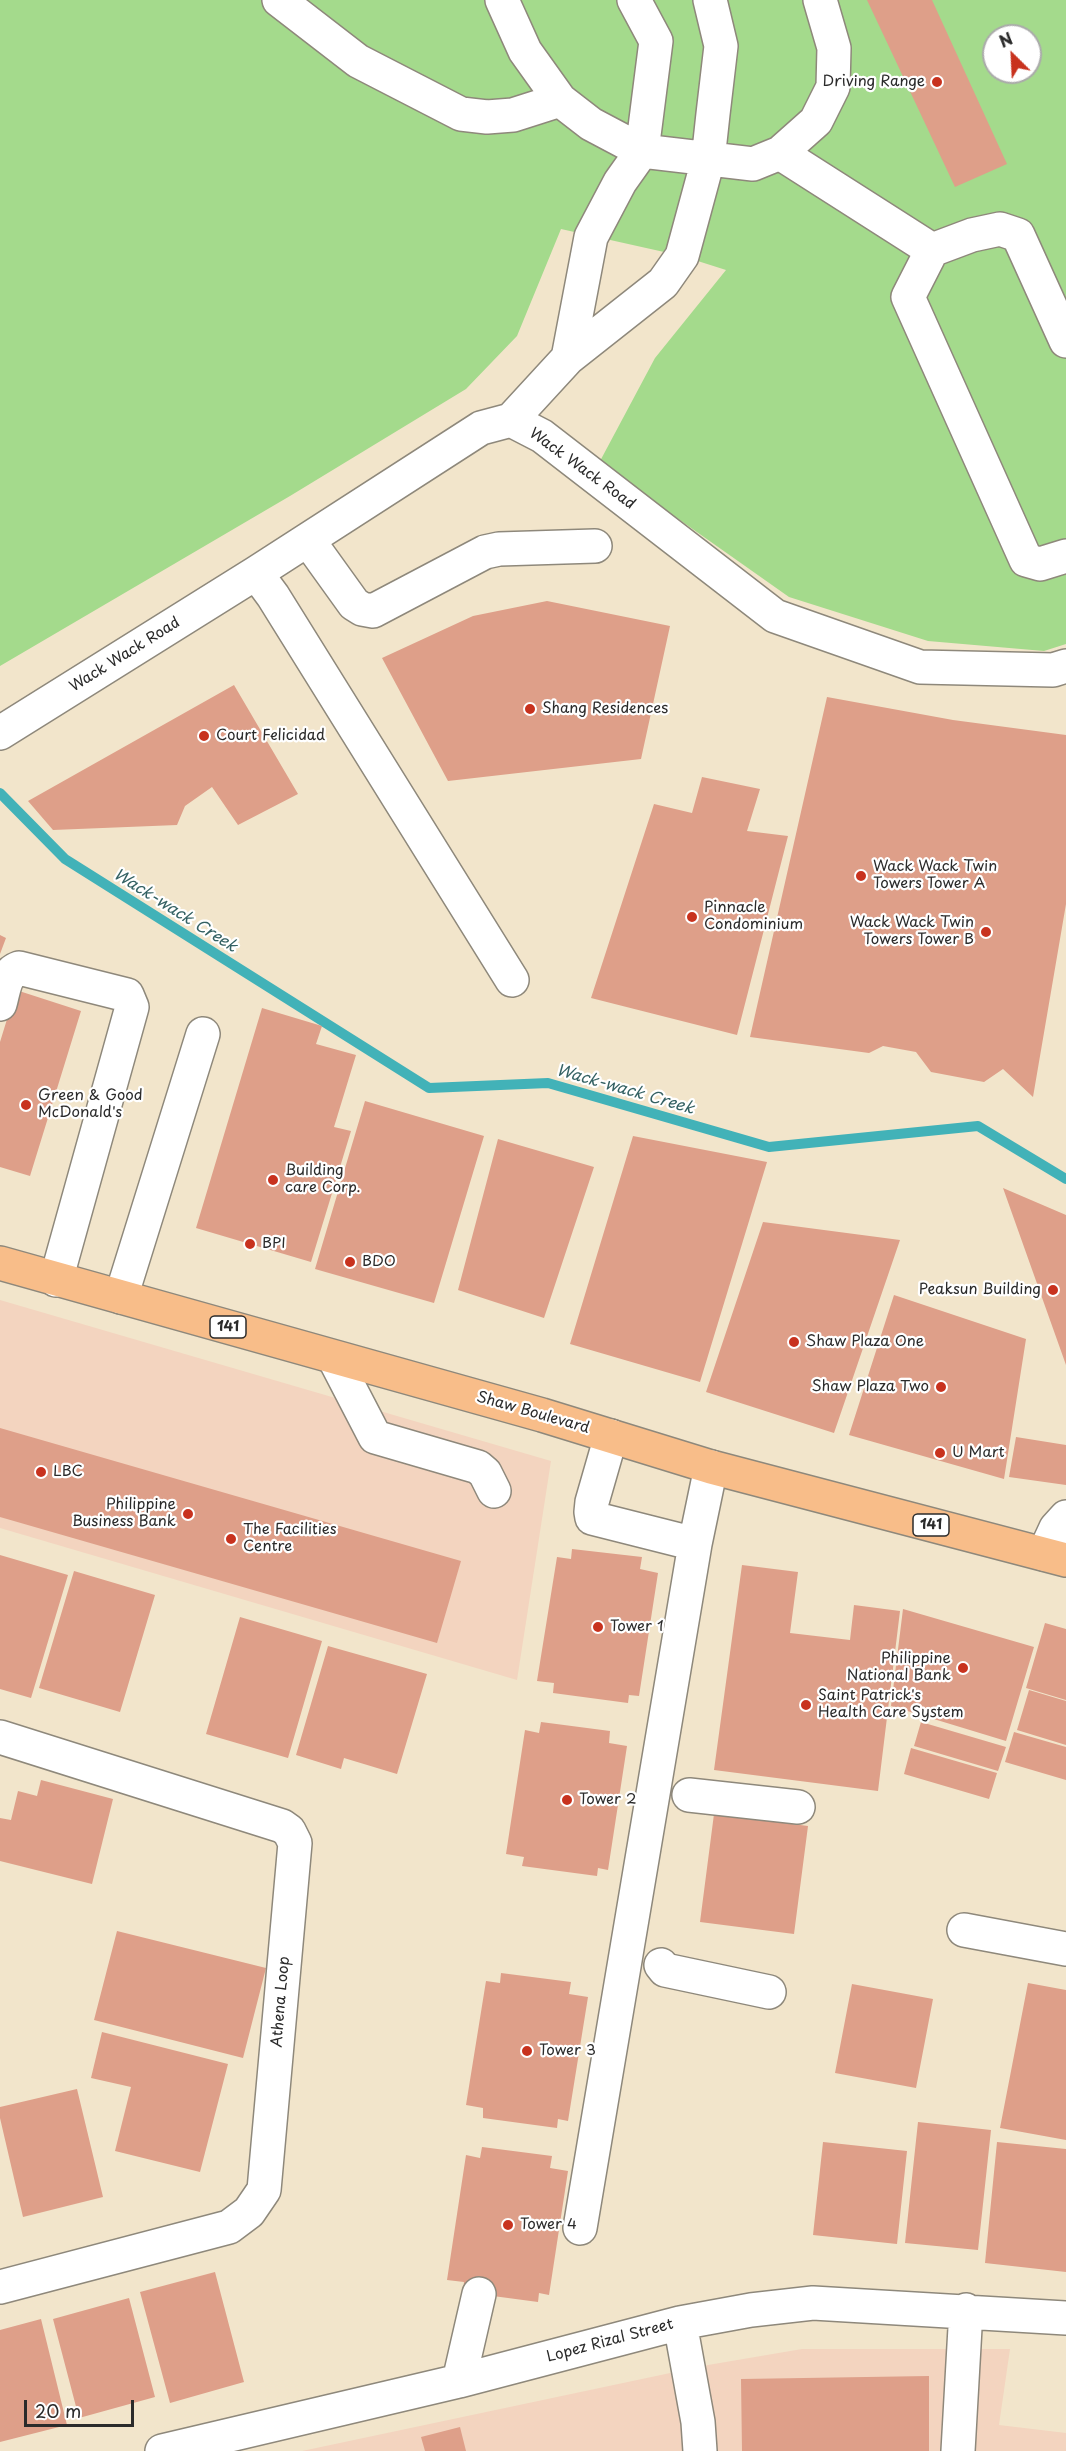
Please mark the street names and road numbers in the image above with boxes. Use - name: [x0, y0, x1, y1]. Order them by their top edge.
- street label: Wack Wack Road: [525, 425, 639, 513]
- street label: Wack Wack Road: [67, 614, 183, 696]
- road number: 141: [210, 1316, 246, 1338]
- street label: Shaw Boulevard: [474, 1388, 592, 1438]
- road number: 141: [913, 1514, 949, 1536]
- street label: Athena Loop: [268, 1956, 294, 2048]
- street label: Lopez Rizal Street: [545, 2315, 675, 2367]

